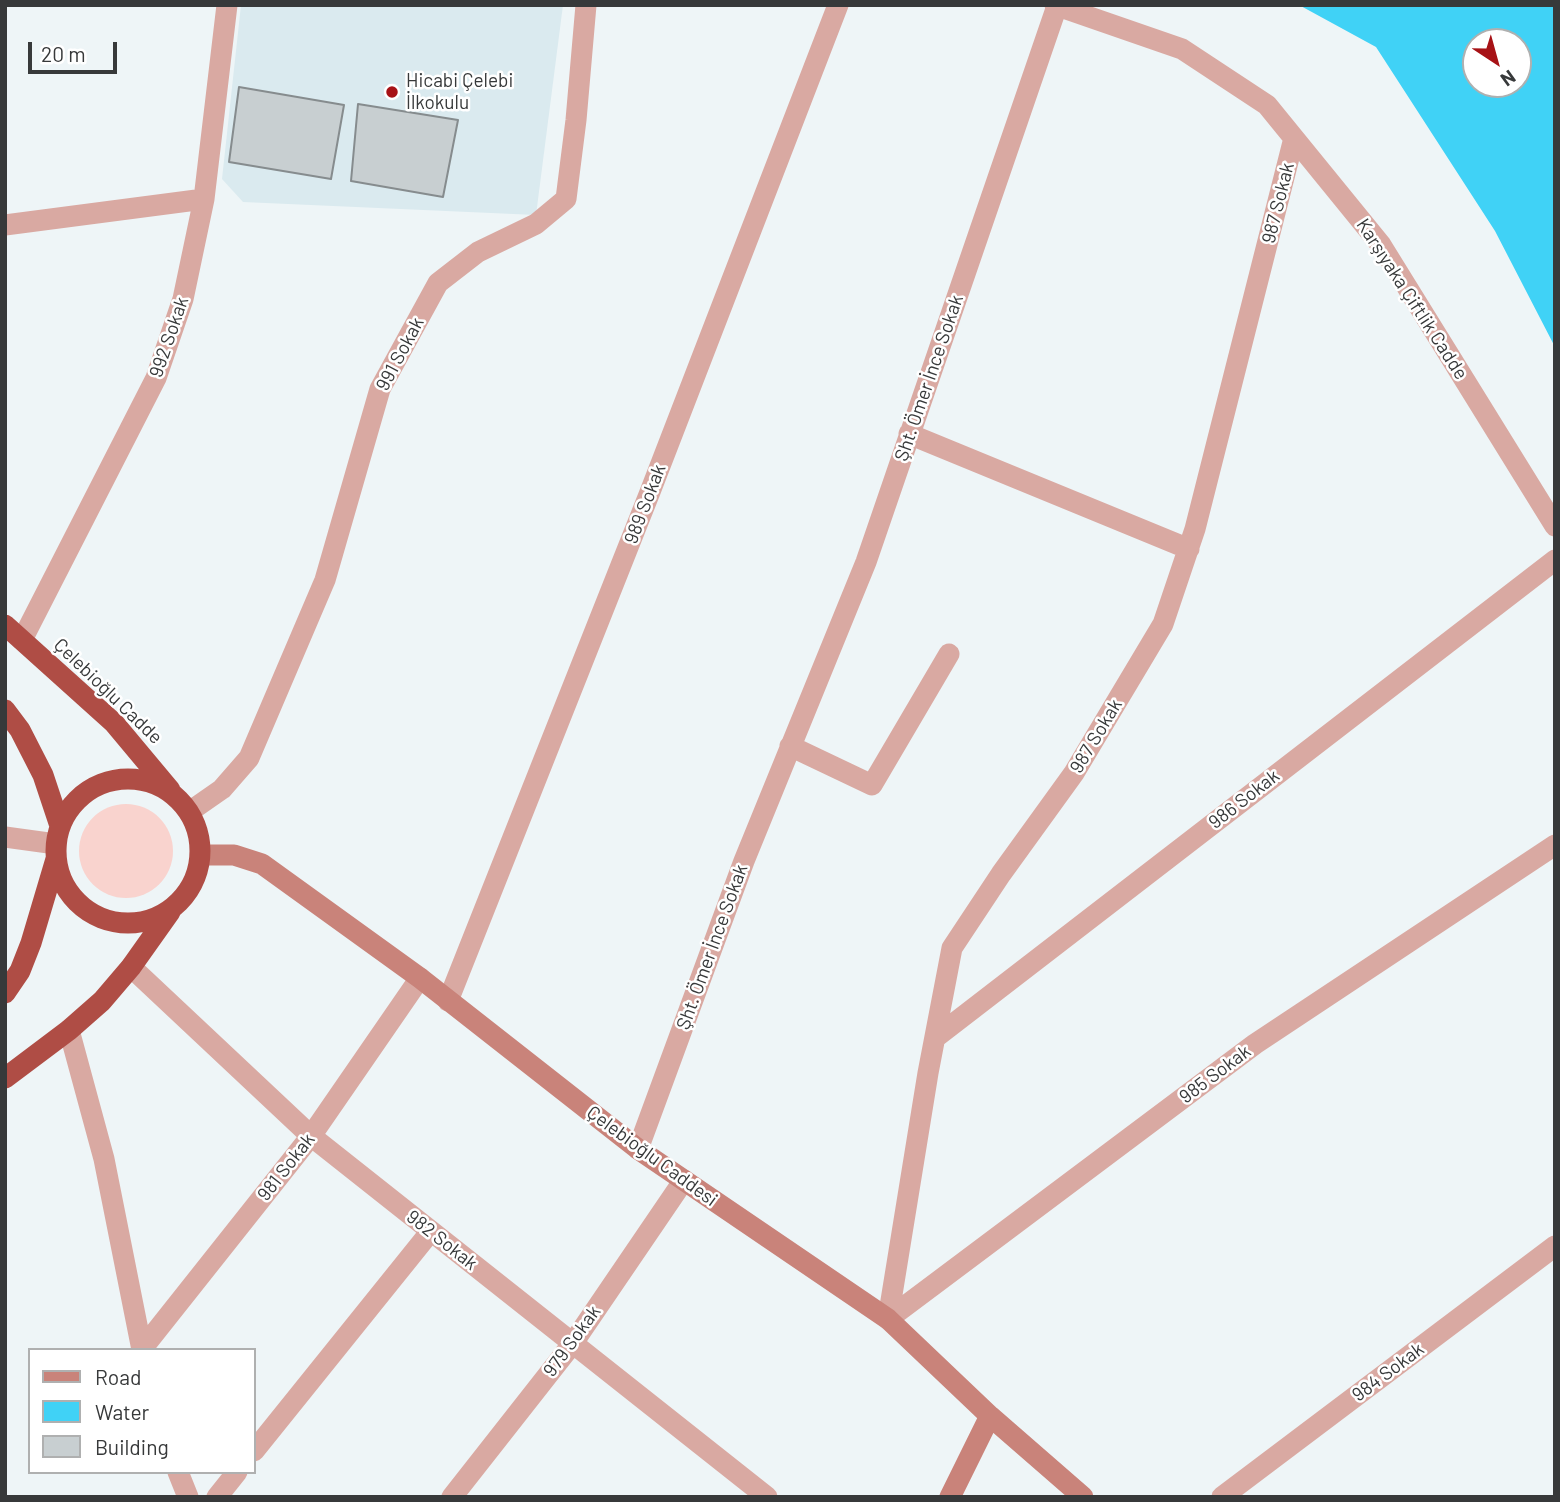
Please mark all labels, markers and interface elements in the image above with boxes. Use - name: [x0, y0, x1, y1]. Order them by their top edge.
- scale bar: [32, 28, 121, 72]
- north arrow: [1462, 28, 1532, 98]
- text: 20 m: [41, 41, 86, 66]
- text: N: [1497, 66, 1520, 92]
- place label: Hicabi Çelebi İlkokulu: [406, 70, 513, 114]
- marker: Hicabi Çelebi İlkokulu: [384, 84, 400, 100]
- street label: 987 Sokak: [1257, 160, 1299, 246]
- street label: Karşıyaka Çiftlik Cadde: [1351, 214, 1473, 384]
- street label: Şht. Ömer İnce Sokak: [890, 292, 968, 464]
- street label: 992 Sokak: [145, 294, 193, 380]
- street label: 991 Sokak: [371, 313, 429, 395]
- street label: 989 Sokak: [619, 461, 671, 547]
- street label: Çelebioğlu Cadde: [49, 633, 167, 749]
- street label: 987 Sokak: [1065, 695, 1127, 777]
- street label: 986 Sokak: [1204, 764, 1284, 834]
- street label: Şht. Ömer İnce Sokak: [671, 861, 753, 1033]
- street label: 985 Sokak: [1175, 1040, 1255, 1108]
- street label: Çelebioğlu Caddesi: [582, 1101, 722, 1211]
- street label: 981 Sokak: [252, 1129, 320, 1205]
- street label: 982 Sokak: [402, 1205, 482, 1275]
- street label: 979 Sokak: [538, 1301, 606, 1381]
- street label: 984 Sokak: [1348, 1338, 1428, 1406]
- legend: [28, 1348, 256, 1474]
- text: Road: [95, 1364, 141, 1389]
- text: Water: [95, 1399, 149, 1424]
- text: Building: [95, 1434, 169, 1459]

